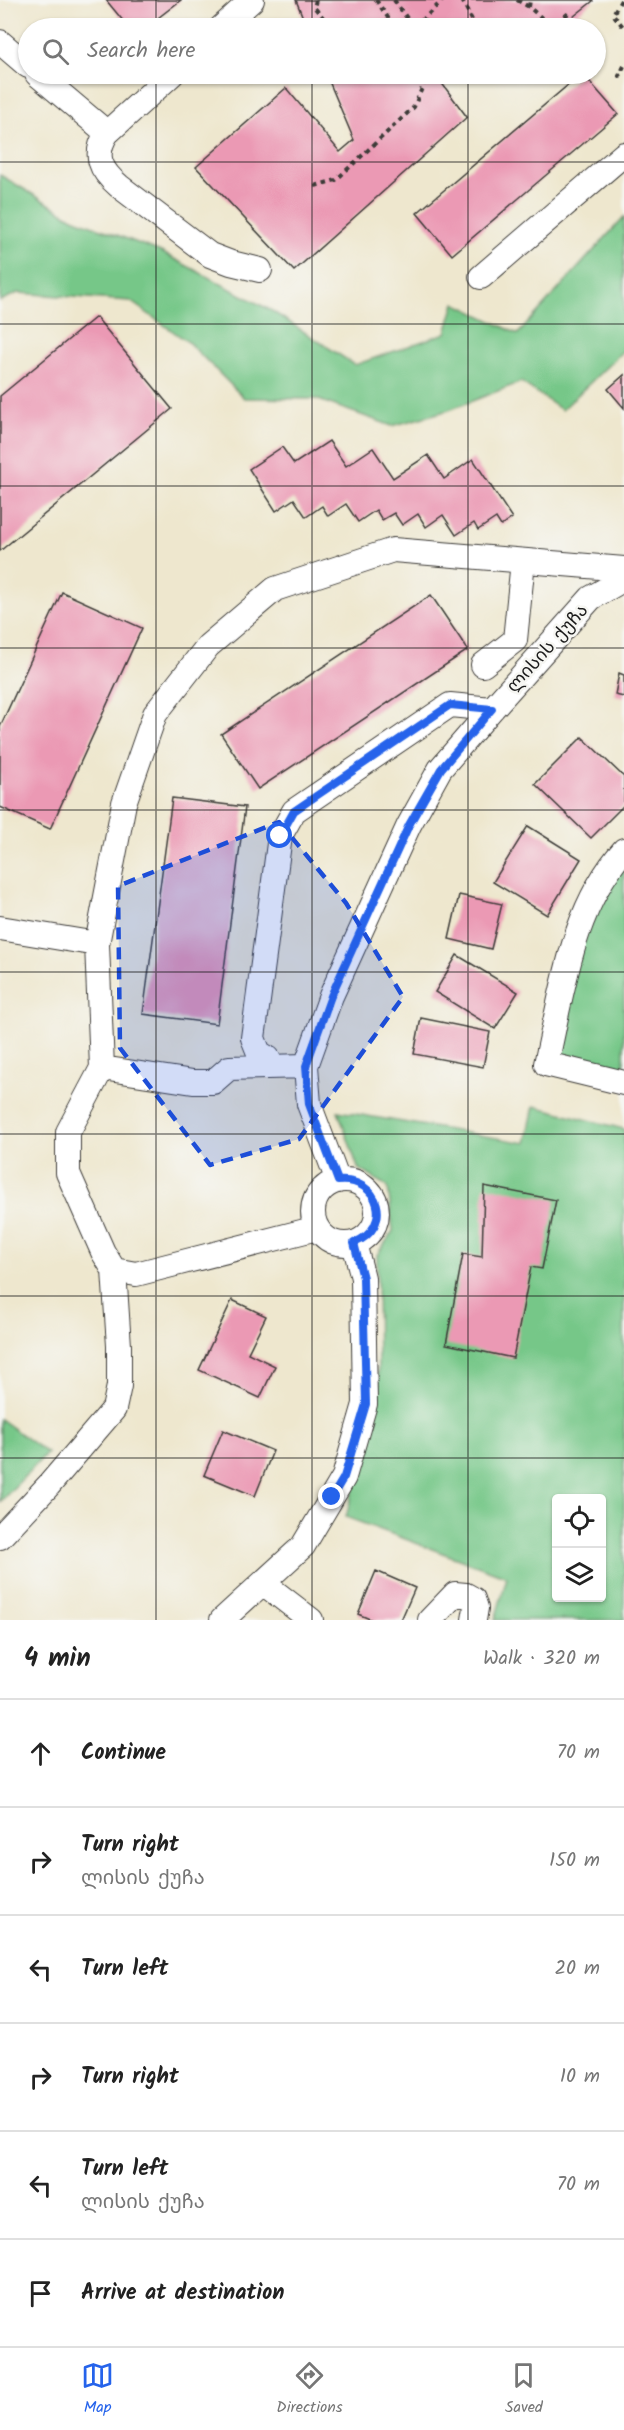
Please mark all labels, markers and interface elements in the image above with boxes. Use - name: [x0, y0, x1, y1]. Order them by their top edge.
- search box: [18, 18, 606, 84]
- text: Search here: [87, 34, 195, 69]
- icon: search: [39, 35, 72, 68]
- street label: ლისის ქუჩა: [500, 598, 596, 700]
- route start: [266, 822, 292, 848]
- route end: [318, 1483, 344, 1509]
- map controls: [552, 1494, 606, 1602]
- button: locate: [552, 1494, 606, 1548]
- button: layers: [552, 1548, 606, 1602]
- text: 4 min: [24, 1638, 91, 1680]
- text: Walk · 320 m: [483, 1643, 600, 1675]
- text: Continue: [81, 1736, 166, 1771]
- icon: ahead: [24, 1737, 57, 1770]
- text: 70 m: [557, 1737, 600, 1769]
- text: Turn right: [81, 1828, 179, 1863]
- icon: right: [24, 1845, 57, 1878]
- text: 150 m: [549, 1845, 600, 1877]
- text: ლისის ქუჩა: [81, 1863, 205, 1895]
- text: Turn left: [81, 1952, 168, 1987]
- icon: left: [24, 1953, 57, 1986]
- text: 20 m: [554, 1953, 600, 1985]
- text: Turn right: [81, 2060, 179, 2095]
- icon: right: [24, 2061, 57, 2094]
- text: 10 m: [560, 2061, 600, 2093]
- text: Turn left: [81, 2152, 168, 2187]
- icon: left: [24, 2169, 57, 2202]
- text: 70 m: [557, 2169, 600, 2201]
- text: ლისის ქუჩა: [81, 2187, 205, 2219]
- text: Arrive at destination: [81, 2276, 284, 2311]
- icon: arrive: [24, 2277, 57, 2310]
- tab: Map: [81, 2359, 114, 2420]
- tab: Directions: [276, 2359, 343, 2420]
- tab: Saved: [505, 2359, 543, 2420]

